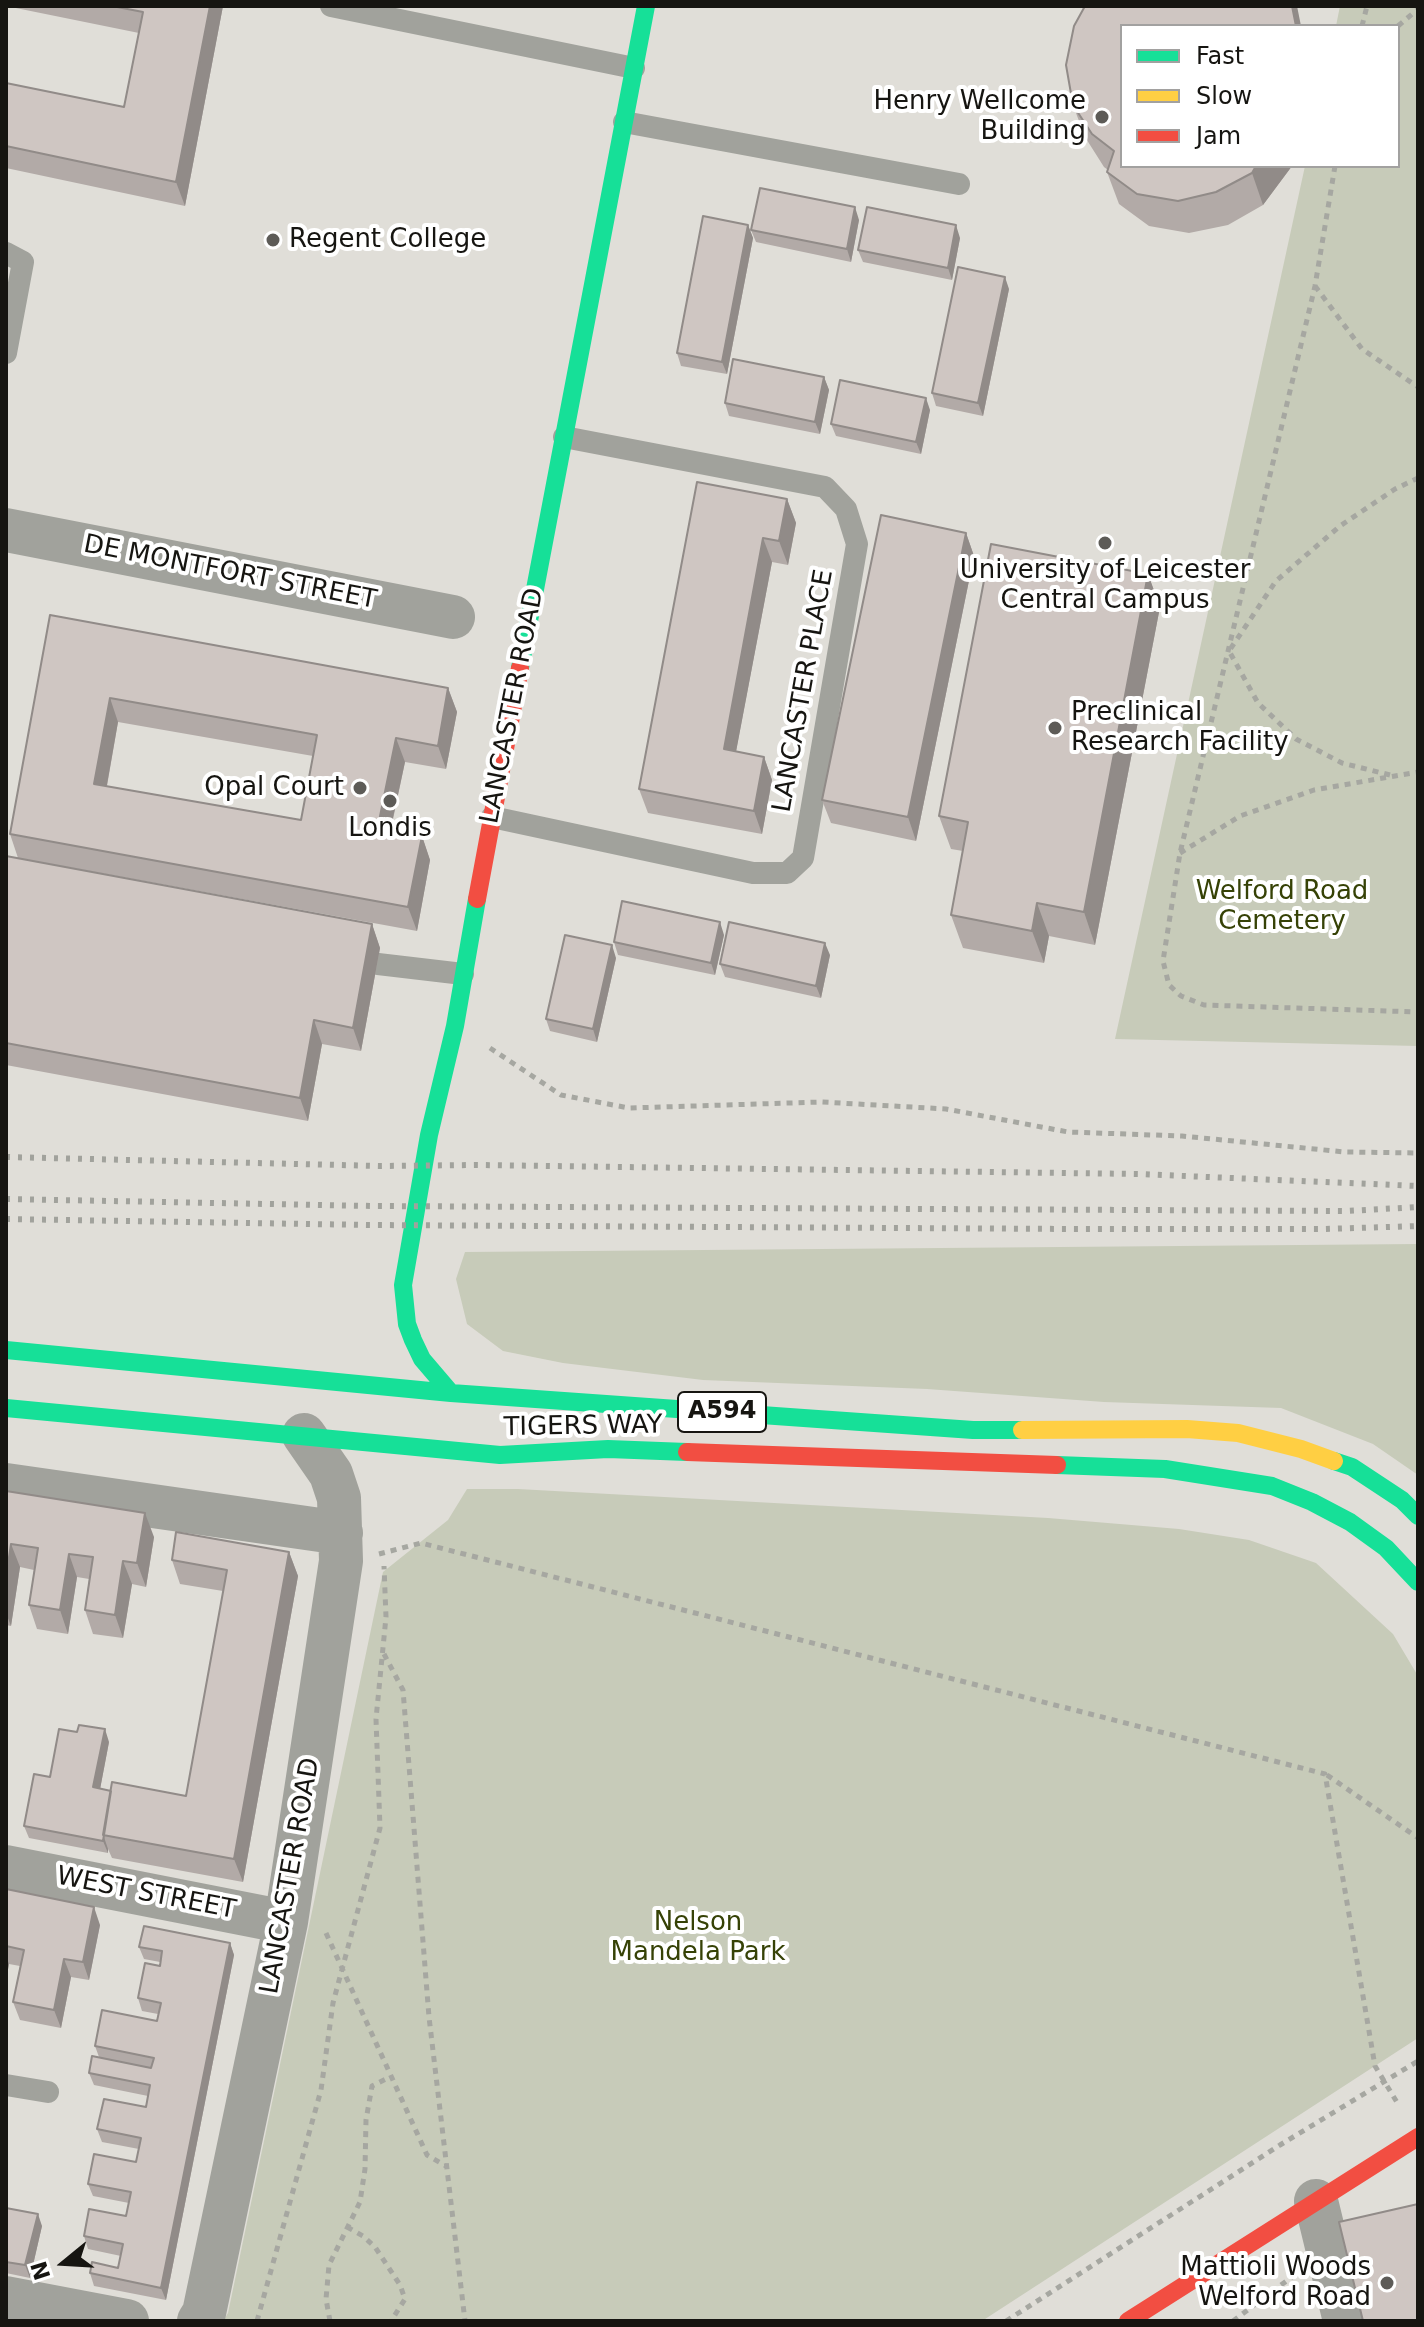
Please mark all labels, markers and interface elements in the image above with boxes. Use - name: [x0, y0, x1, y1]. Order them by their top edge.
- legend: [1120, 24, 1400, 168]
- text: Fast: [1196, 42, 1244, 70]
- text: Slow: [1196, 82, 1252, 110]
- place label: Henry Wellcome Building: [873, 86, 1086, 148]
- marker: Henry Wellcome Building: [1093, 108, 1111, 126]
- text: Jam: [1196, 122, 1241, 150]
- place label: Regent College: [289, 224, 486, 256]
- marker: Regent College: [264, 231, 282, 249]
- street label: DE MONTFORT STREET: [81, 529, 379, 617]
- marker: University of Leicester Central Campus: [1096, 534, 1114, 552]
- place label: University of Leicester Central Campus: [960, 555, 1250, 616]
- street label: LANCASTER PLACE: [767, 567, 841, 815]
- street label: LANCASTER ROAD: [475, 586, 551, 826]
- place label: Preclinical Research Facility: [1071, 697, 1289, 758]
- marker: Preclinical Research Facility: [1046, 719, 1064, 737]
- place label: Opal Court: [204, 772, 344, 804]
- marker: Opal Court: [351, 779, 369, 797]
- marker: Londis: [381, 792, 399, 810]
- place label: Londis: [348, 813, 432, 845]
- park label: Welford Road Cemetery: [1196, 876, 1368, 938]
- road number: A594: [678, 1392, 766, 1432]
- street label: TIGERS WAY: [503, 1410, 663, 1444]
- street label: LANCASTER ROAD: [255, 1755, 327, 1997]
- street label: WEST STREET: [54, 1861, 238, 1927]
- park label: Nelson Mandela Park: [611, 1907, 785, 1968]
- north arrow: [24, 2223, 104, 2303]
- place label: Mattioli Woods Welford Road: [1180, 2252, 1371, 2314]
- text: N: [26, 2258, 55, 2283]
- marker: Mattioli Woods Welford Road: [1378, 2274, 1396, 2292]

